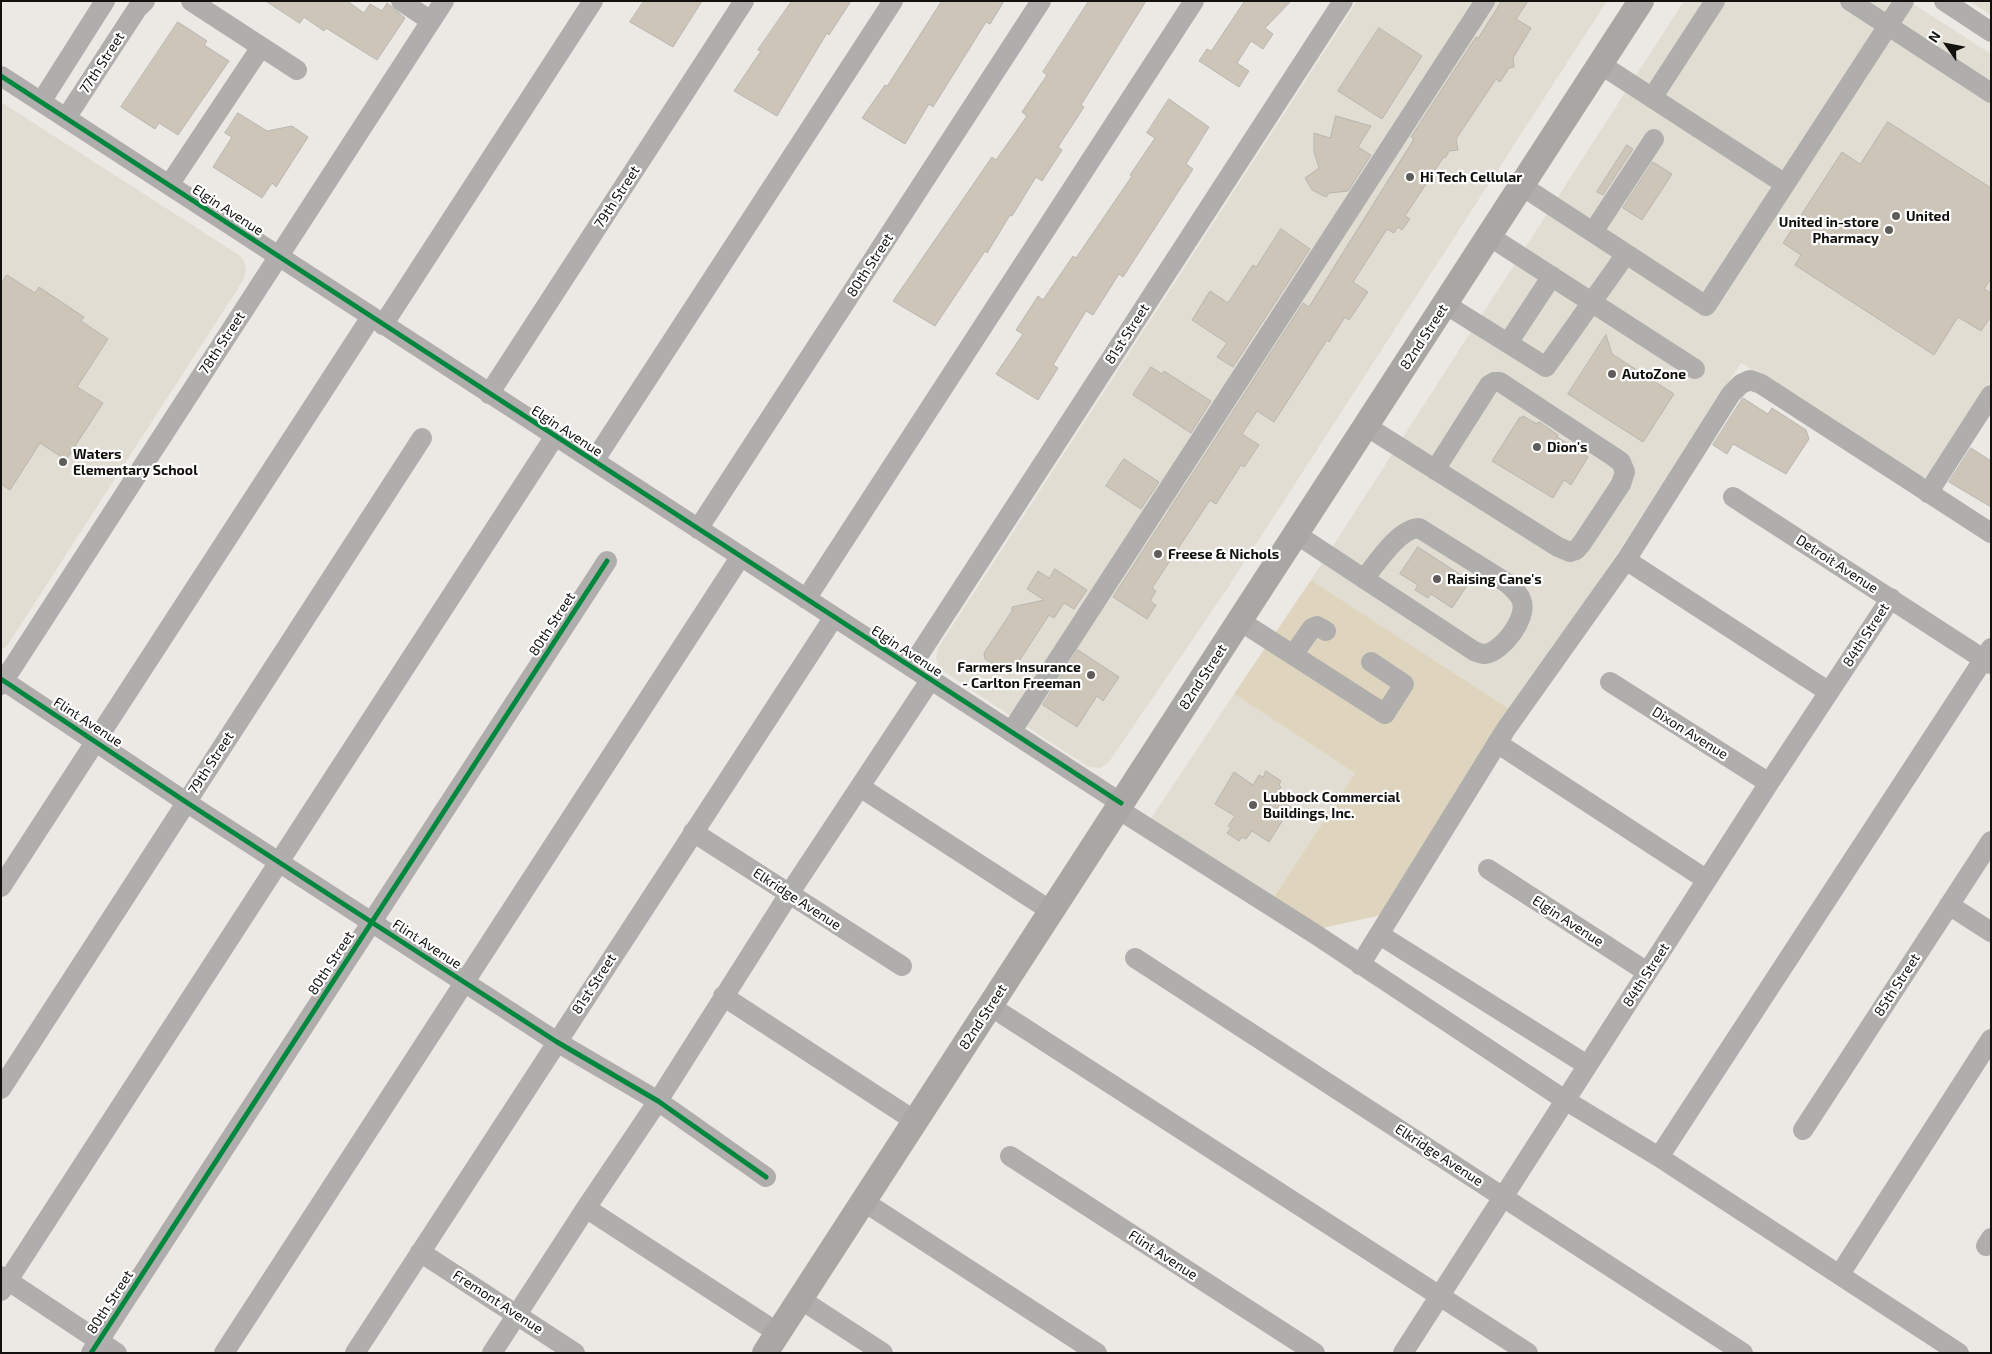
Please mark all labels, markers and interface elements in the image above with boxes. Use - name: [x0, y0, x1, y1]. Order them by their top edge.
- north arrow: [1922, 20, 1972, 70]
- text: N: [1924, 28, 1944, 45]
- street label: 77th Street: [76, 29, 128, 97]
- street label: 79th Street: [591, 163, 643, 231]
- place label: Hi Tech Cellular: [1420, 169, 1522, 185]
- marker: Hi Tech Cellular: [1404, 171, 1416, 183]
- street label: Elgin Avenue: [189, 181, 267, 239]
- place label: United: [1906, 208, 1950, 224]
- marker: United: [1890, 210, 1902, 222]
- place label: United in-store Pharmacy: [1779, 214, 1879, 246]
- marker: United in-store Pharmacy: [1883, 224, 1895, 236]
- street label: 80th Street: [843, 230, 897, 300]
- street label: 81st Street: [1101, 301, 1153, 367]
- street label: 82nd Street: [1397, 301, 1451, 373]
- street label: 78th Street: [196, 309, 248, 377]
- place label: AutoZone: [1622, 366, 1686, 382]
- marker: AutoZone: [1606, 368, 1618, 380]
- street label: Elgin Avenue: [528, 402, 606, 460]
- place label: Dion's: [1547, 439, 1587, 455]
- marker: Dion's: [1531, 441, 1543, 453]
- place label: Waters Elementary School: [73, 446, 198, 478]
- marker: Waters Elementary School: [57, 456, 69, 468]
- street label: Detroit Avenue: [1793, 531, 1881, 597]
- place label: Freese & Nichols: [1168, 546, 1279, 562]
- marker: Freese & Nichols: [1152, 548, 1164, 560]
- place label: Raising Cane's: [1447, 571, 1542, 587]
- marker: Raising Cane's: [1431, 573, 1443, 585]
- street label: 80th Street: [525, 589, 579, 659]
- street label: 84th Street: [1839, 600, 1893, 670]
- street label: Elgin Avenue: [868, 622, 946, 680]
- street label: 82nd Street: [1176, 641, 1230, 713]
- place label: Farmers Insurance - Carlton Freeman: [957, 659, 1081, 692]
- marker: Farmers Insurance - Carlton Freeman: [1085, 669, 1097, 681]
- street label: Flint Avenue: [50, 694, 126, 750]
- street label: Dixon Avenue: [1649, 703, 1731, 763]
- street label: 79th Street: [185, 729, 237, 797]
- place label: Lubbock Commercial Buildings, Inc.: [1263, 789, 1400, 822]
- marker: Lubbock Commercial Buildings, Inc.: [1247, 799, 1259, 811]
- street label: Elkridge Avenue: [750, 864, 844, 934]
- street label: Elgin Avenue: [1529, 892, 1607, 950]
- street label: Flint Avenue: [389, 916, 465, 972]
- street label: 80th Street: [304, 928, 358, 998]
- street label: 84th Street: [1619, 940, 1673, 1010]
- street label: 85th Street: [1870, 950, 1924, 1020]
- street label: 81st Street: [568, 951, 620, 1017]
- street label: 82nd Street: [956, 981, 1010, 1053]
- street label: Elkridge Avenue: [1392, 1120, 1486, 1190]
- street label: Flint Avenue: [1125, 1227, 1201, 1283]
- street label: 80th Street: [83, 1267, 137, 1337]
- street label: Fremont Avenue: [450, 1267, 546, 1337]

